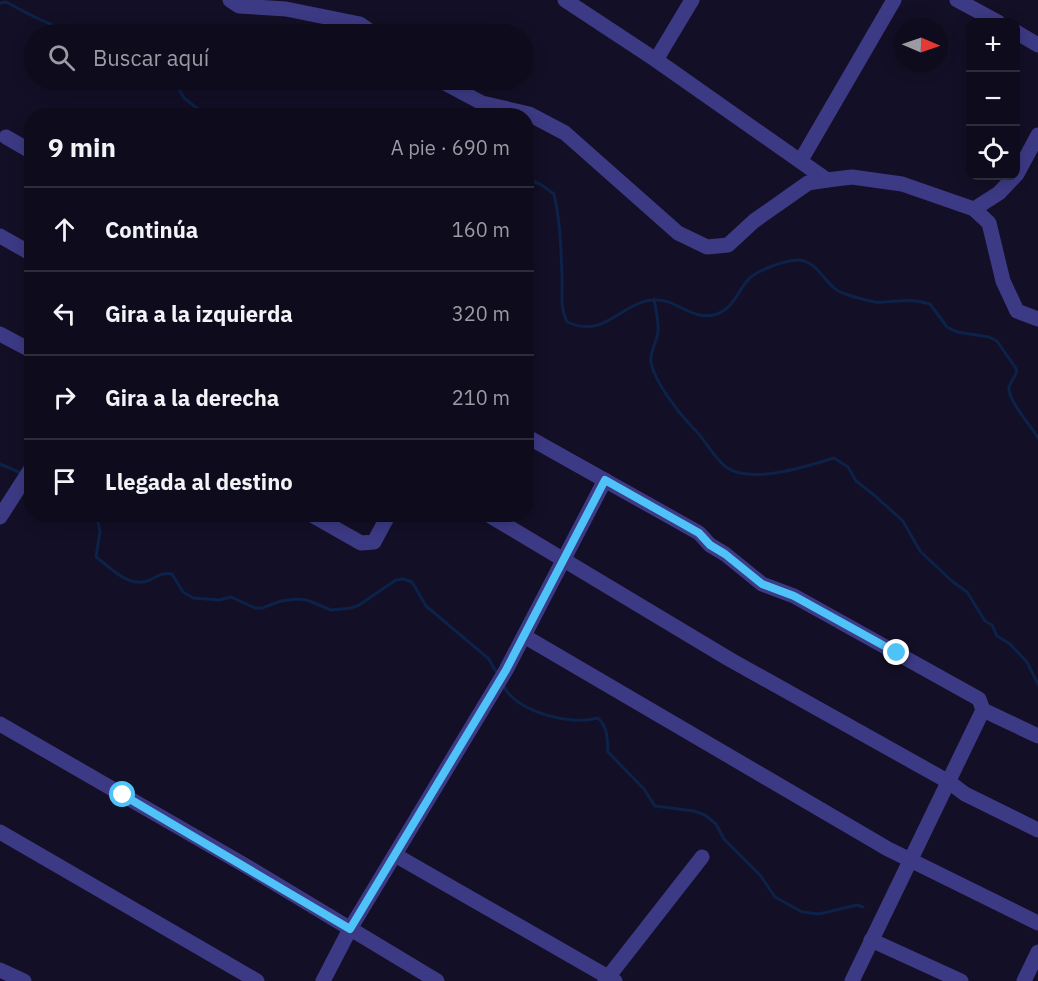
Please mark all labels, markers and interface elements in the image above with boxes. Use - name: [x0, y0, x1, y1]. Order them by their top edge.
- north arrow: [894, 18, 948, 72]
- map controls: [966, 18, 1020, 180]
- button: +: [966, 18, 1020, 72]
- search box: [24, 24, 534, 90]
- icon: search: [45, 41, 78, 74]
- text: Buscar aquí: [93, 43, 209, 72]
- button: −: [966, 72, 1020, 126]
- button: locate: [966, 126, 1020, 180]
- text: 9 min: [48, 130, 116, 164]
- text: A pie · 690 m: [391, 134, 510, 161]
- icon: ahead: [48, 213, 81, 246]
- text: Continúa: [105, 215, 198, 244]
- text: 160 m: [452, 216, 510, 243]
- icon: left: [48, 297, 81, 330]
- text: Gira a la izquierda: [105, 299, 293, 328]
- text: 320 m: [452, 300, 510, 327]
- icon: right: [48, 381, 81, 414]
- text: Gira a la derecha: [105, 383, 279, 412]
- text: 210 m: [452, 384, 510, 411]
- icon: arrive: [48, 465, 81, 498]
- text: Llegada al destino: [105, 467, 293, 496]
- route end: [883, 639, 909, 665]
- route start: [109, 781, 135, 807]

